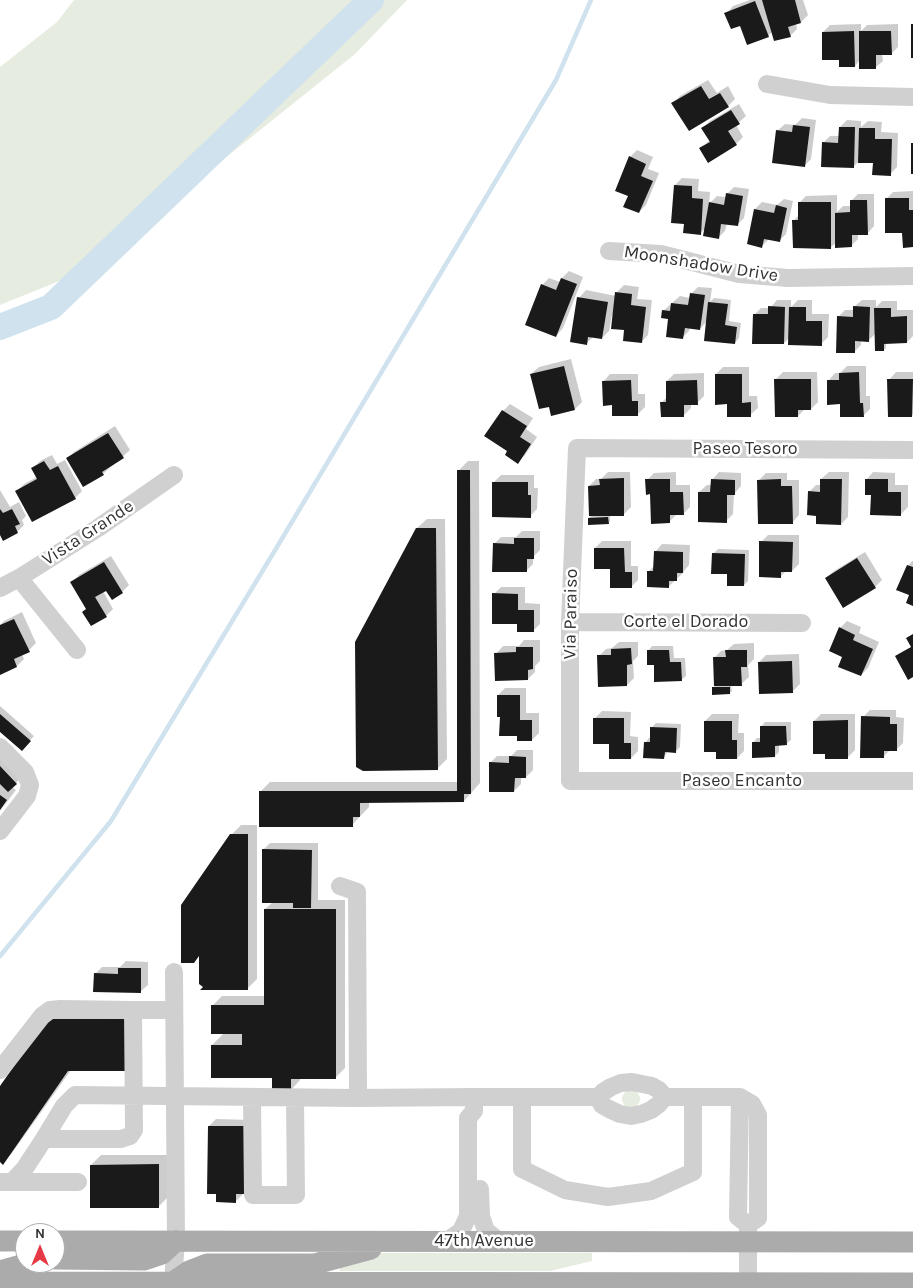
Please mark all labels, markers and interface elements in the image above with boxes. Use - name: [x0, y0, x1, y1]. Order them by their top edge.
- street label: Moonshadow Drive: [622, 241, 780, 287]
- street label: Paseo Tesoro: [692, 438, 798, 460]
- street label: Vista Grande: [38, 495, 138, 571]
- street label: Via Paraiso: [559, 569, 583, 659]
- street label: Corte el Dorado: [624, 611, 748, 633]
- street label: Paseo Encanto: [682, 770, 802, 792]
- north arrow: [15, 1223, 65, 1273]
- text: N: [35, 1225, 45, 1242]
- street label: 47th Avenue: [434, 1230, 534, 1252]

